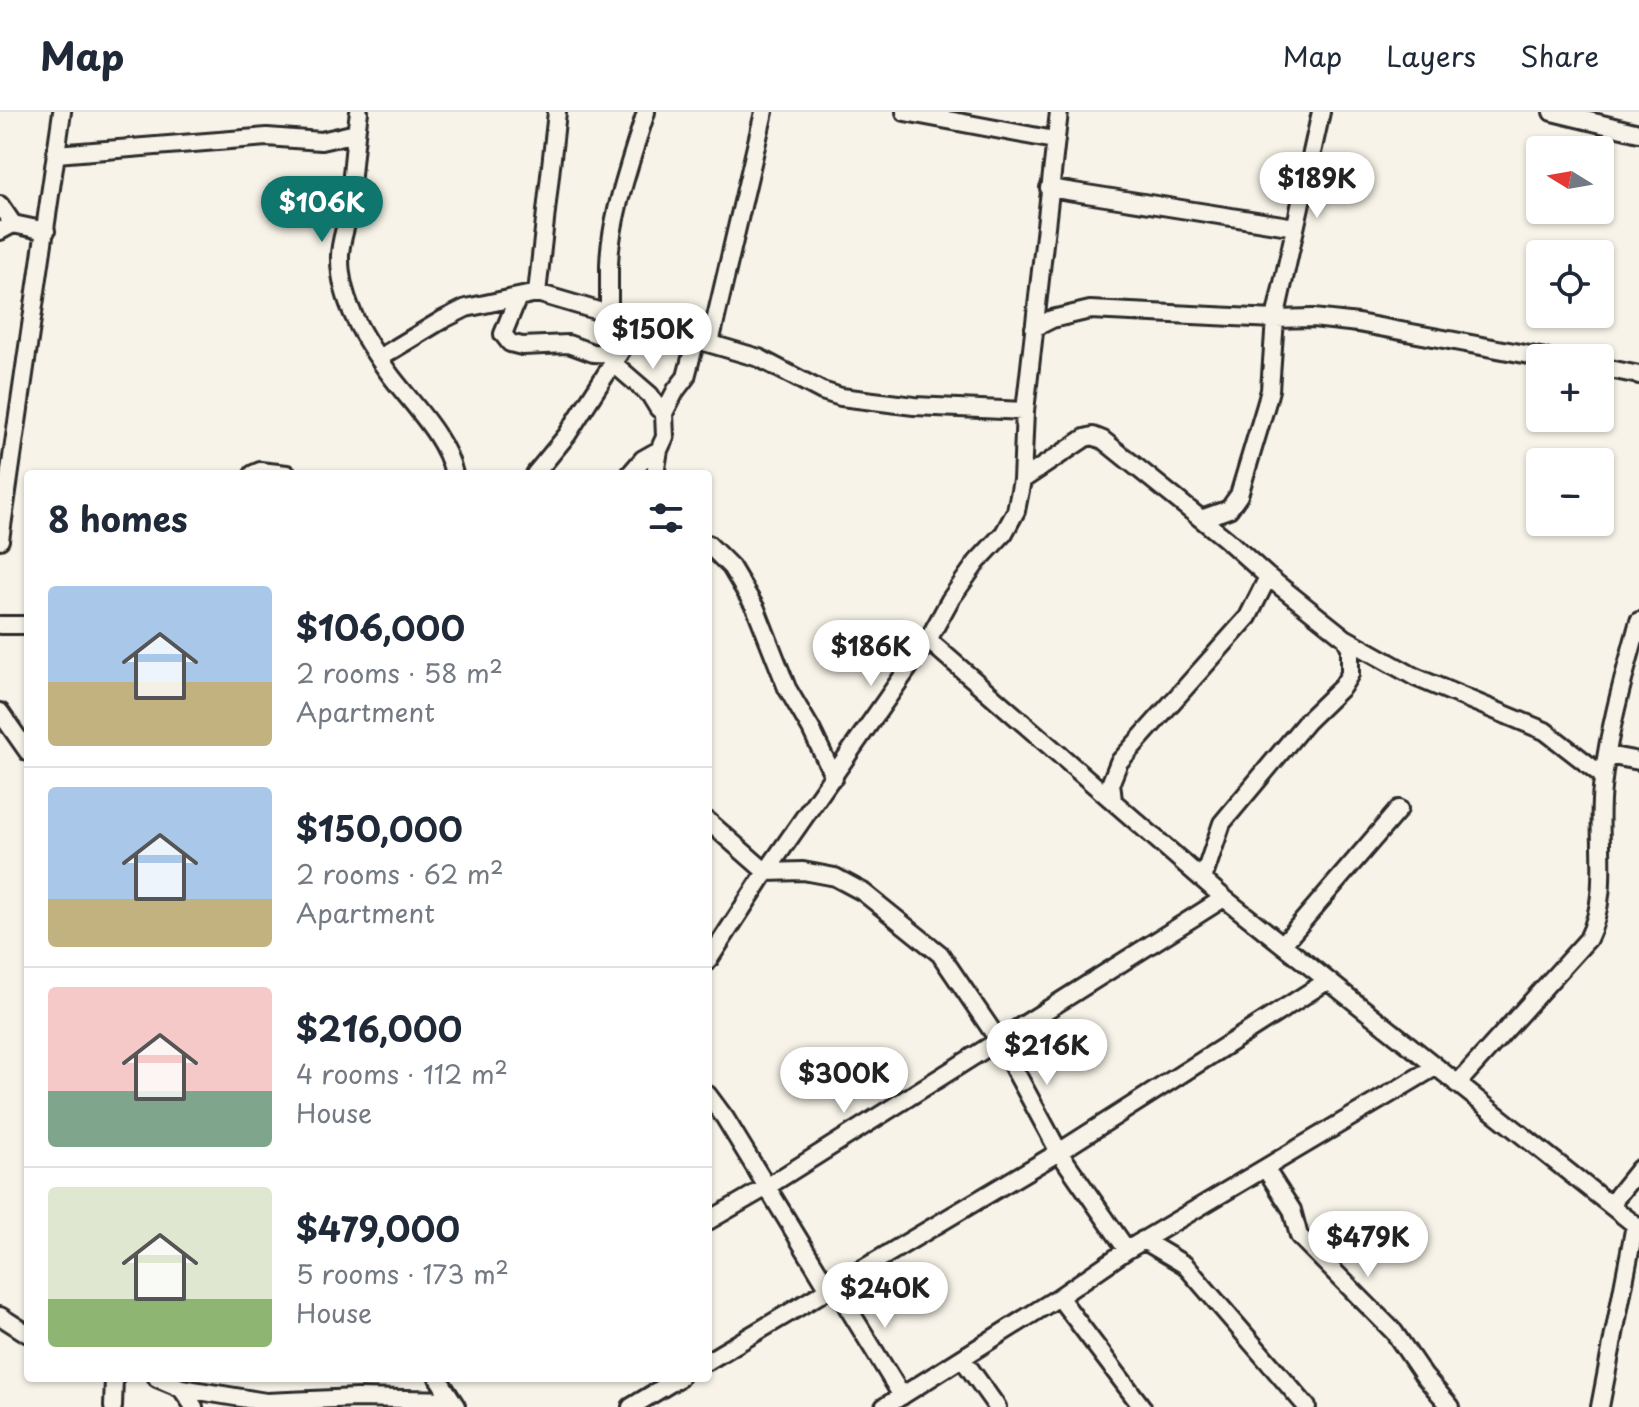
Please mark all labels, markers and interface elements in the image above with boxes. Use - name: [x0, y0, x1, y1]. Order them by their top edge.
- text: Map: [40, 27, 124, 84]
- text: Map: [1282, 34, 1342, 77]
- text: Layers: [1386, 34, 1476, 77]
- text: Share: [1520, 34, 1599, 77]
- north arrow: [1526, 136, 1614, 224]
- map controls: [1526, 136, 1614, 536]
- pin: $189K: [1261, 152, 1373, 220]
- text: $189K: [1278, 158, 1356, 197]
- pin: $106K: [266, 176, 378, 244]
- text: $106K: [279, 182, 365, 221]
- button: locate: [1526, 240, 1614, 328]
- pin: $150K: [597, 303, 709, 371]
- text: $150K: [612, 309, 694, 348]
- button: +: [1526, 344, 1614, 432]
- button: −: [1526, 448, 1614, 536]
- text: 8 homes: [48, 492, 188, 544]
- icon: filters: [644, 496, 688, 540]
- text: $106,000: [296, 601, 465, 653]
- icon: home: [112, 618, 208, 714]
- pin: $186K: [815, 620, 927, 688]
- text: $186K: [831, 626, 911, 665]
- text: 2 rooms · 58 m²: [296, 653, 503, 692]
- text: Apartment: [296, 692, 435, 731]
- text: $150,000: [296, 802, 463, 854]
- icon: home: [112, 819, 208, 915]
- text: 2 rooms · 62 m²: [296, 854, 504, 893]
- text: Apartment: [296, 893, 435, 932]
- text: $216,000: [296, 1002, 462, 1054]
- icon: home: [112, 1019, 208, 1115]
- pin: $216K: [991, 1019, 1103, 1087]
- text: $216K: [1004, 1025, 1090, 1064]
- pin: $300K: [788, 1047, 900, 1115]
- text: $300K: [798, 1053, 890, 1092]
- text: 4 rooms · 112 m²: [296, 1054, 508, 1093]
- text: House: [296, 1093, 372, 1132]
- text: $479,000: [296, 1202, 460, 1254]
- pin: $479K: [1312, 1211, 1424, 1279]
- text: $479K: [1326, 1217, 1410, 1256]
- icon: home: [112, 1219, 208, 1315]
- text: 5 rooms · 173 m²: [296, 1254, 509, 1293]
- pin: $240K: [829, 1262, 941, 1330]
- text: $240K: [840, 1268, 930, 1307]
- text: House: [296, 1293, 372, 1332]

